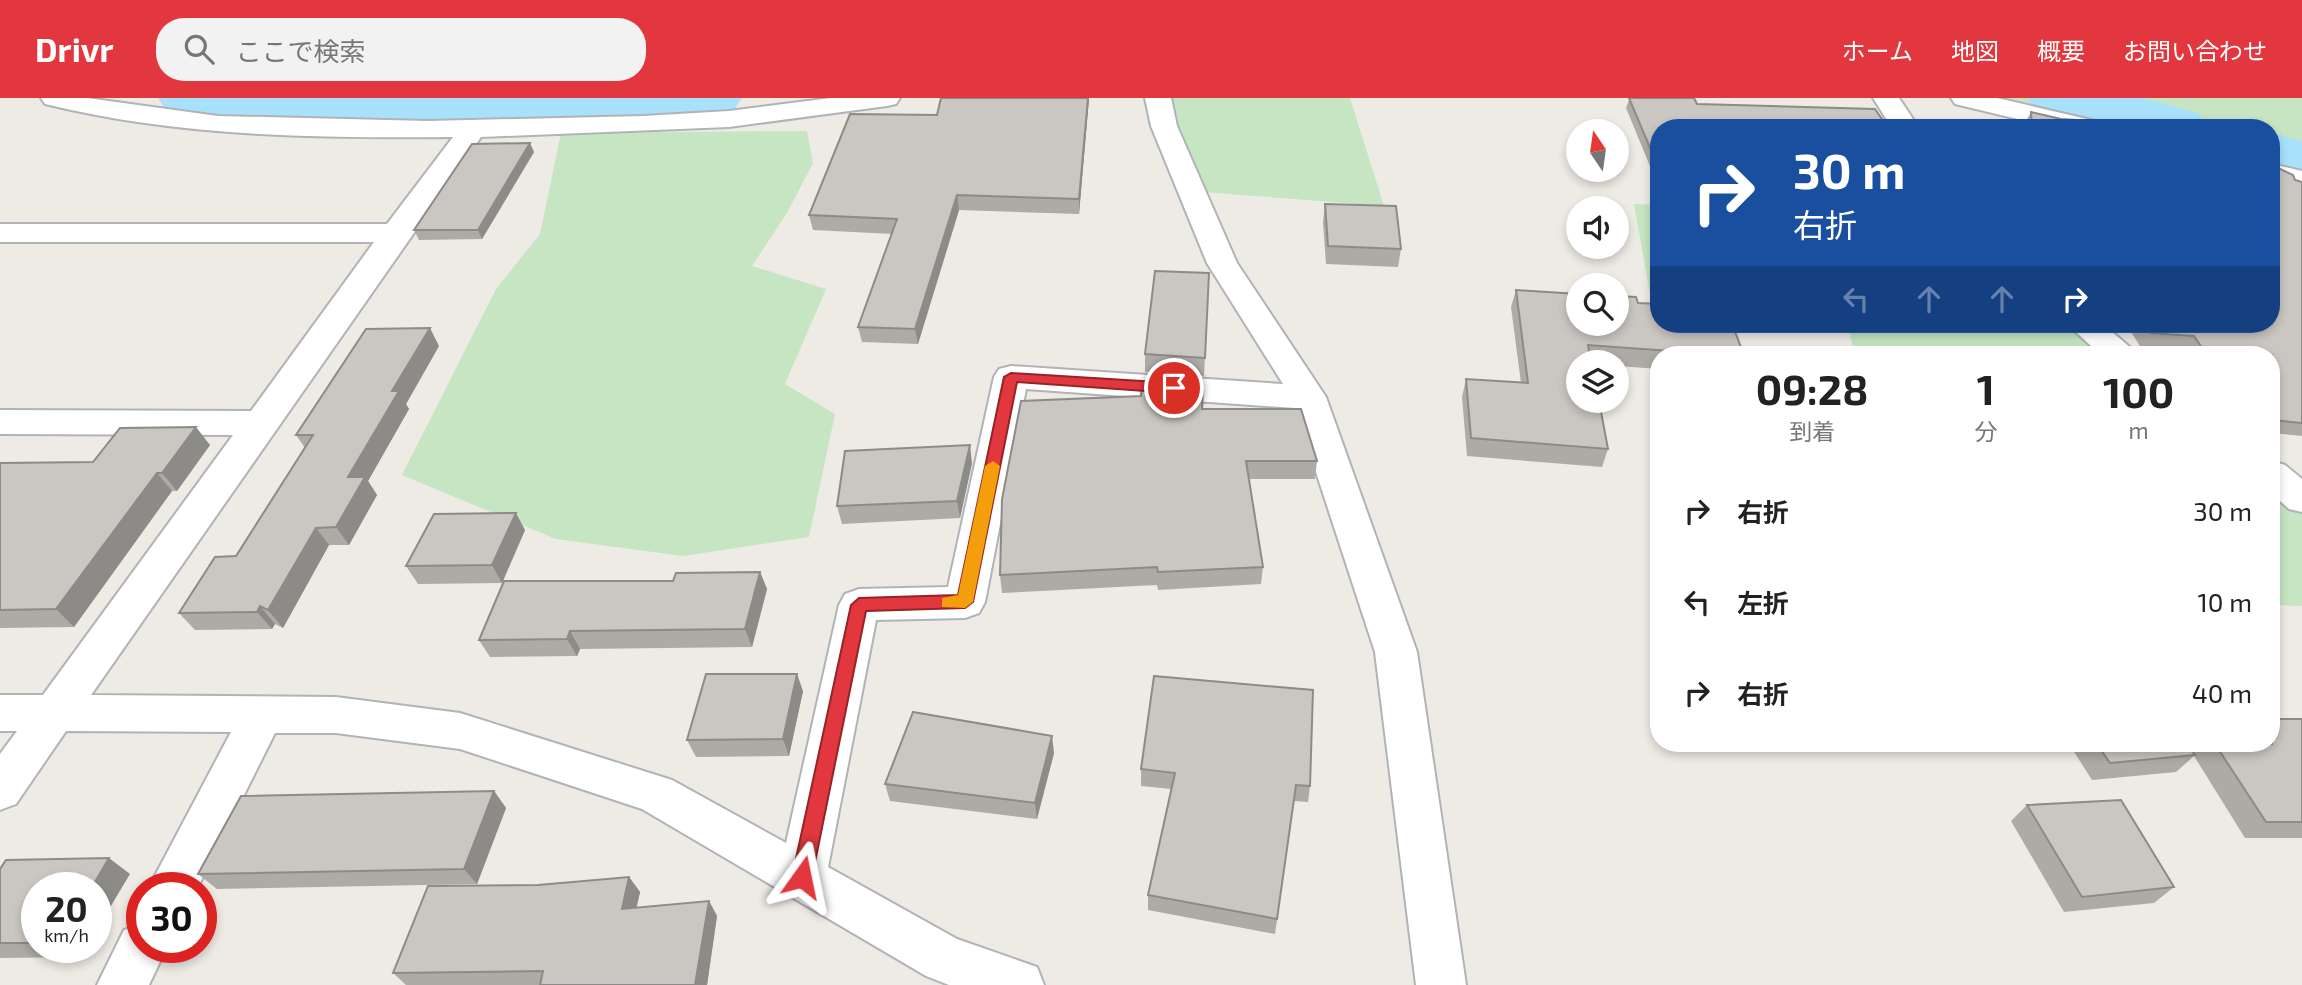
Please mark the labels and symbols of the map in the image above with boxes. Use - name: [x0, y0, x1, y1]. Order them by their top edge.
- north arrow: [1566, 119, 1629, 182]
- pin: [1144, 358, 1204, 418]
- position arrow: [765, 840, 839, 914]
- speed limit sign: 30: [126, 872, 217, 963]

